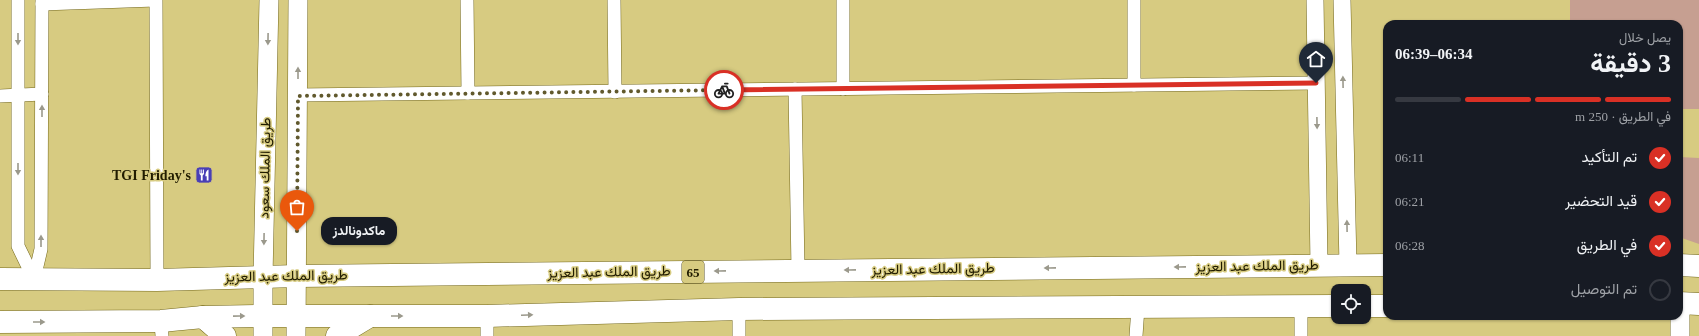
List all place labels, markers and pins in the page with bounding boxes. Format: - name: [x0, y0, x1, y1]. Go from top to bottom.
- pin: [1299, 42, 1333, 83]
- restaurant icon: TGI Friday's: [194, 165, 214, 185]
- place label: TGI Friday's: [112, 168, 192, 183]
- pin: [280, 190, 314, 231]
- callout: ماكدونالدز: [321, 217, 397, 245]

